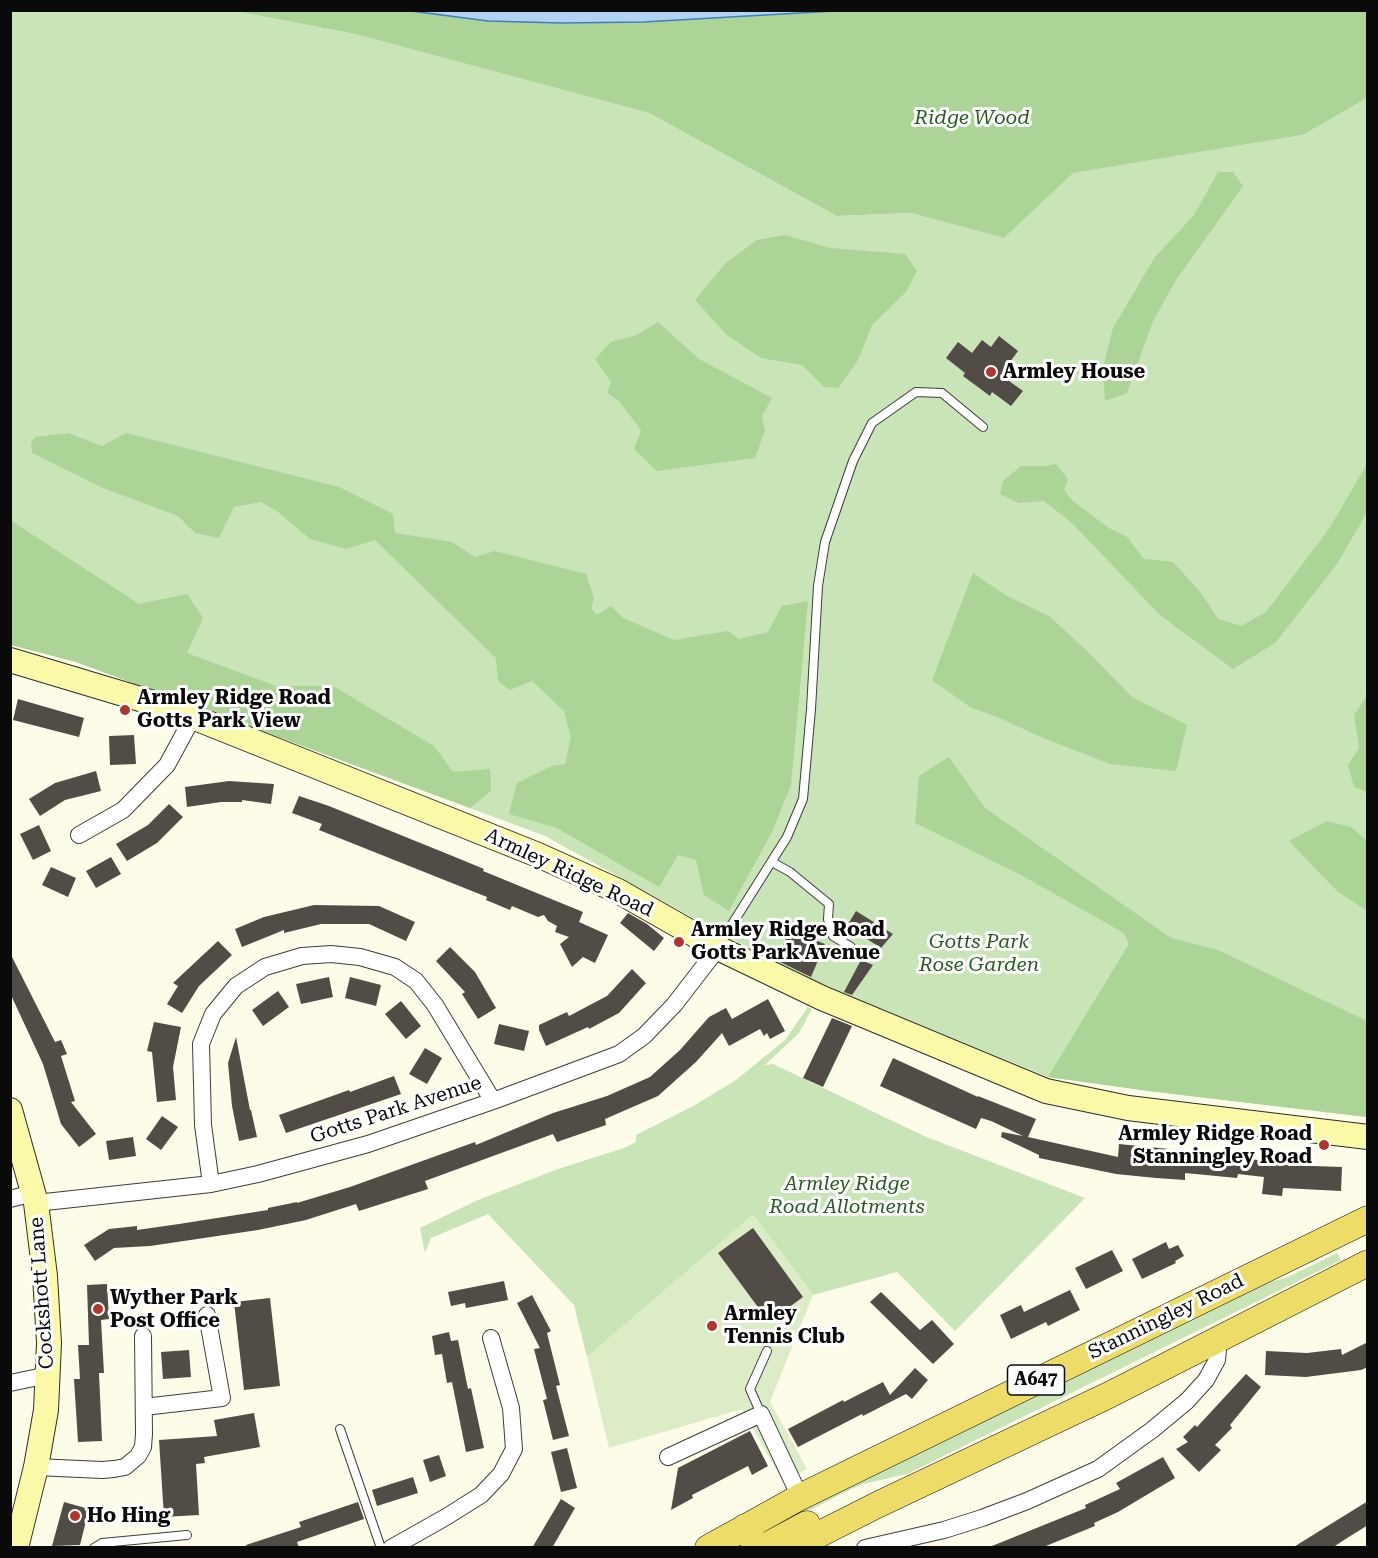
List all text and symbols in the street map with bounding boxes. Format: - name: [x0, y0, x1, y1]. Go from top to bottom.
- park label: Ridge Wood: [914, 106, 1030, 130]
- place label: Armley House: [1003, 360, 1145, 384]
- marker: Armley House: [984, 365, 998, 379]
- place label: Armley Ridge Road Gotts Park View: [137, 686, 331, 733]
- marker: Armley Ridge Road Gotts Park View: [118, 703, 132, 717]
- street label: Armley Ridge Road: [481, 823, 657, 923]
- place label: Armley Ridge Road Gotts Park Avenue: [691, 918, 885, 965]
- park label: Gotts Park Rose Garden: [919, 930, 1039, 977]
- marker: Armley Ridge Road Gotts Park Avenue: [672, 935, 686, 949]
- street label: Gotts Park Avenue: [307, 1071, 485, 1149]
- place label: Armley Ridge Road Stanningley Road: [1118, 1122, 1312, 1169]
- marker: Armley Ridge Road Stanningley Road: [1317, 1138, 1331, 1152]
- park label: Armley Ridge Road Allotments: [769, 1172, 925, 1219]
- street label: Cockshott Lane: [25, 1216, 59, 1370]
- street label: Stanningley Road: [1084, 1269, 1248, 1365]
- place label: Wyther Park Post Office: [110, 1286, 238, 1333]
- marker: Wyther Park Post Office: [91, 1302, 105, 1316]
- place label: Armley Tennis Club: [724, 1302, 845, 1349]
- marker: Armley Tennis Club: [705, 1319, 719, 1333]
- road number: A647: [1008, 1365, 1064, 1395]
- place label: Ho Hing: [87, 1504, 170, 1528]
- marker: Ho Hing: [68, 1509, 82, 1523]

